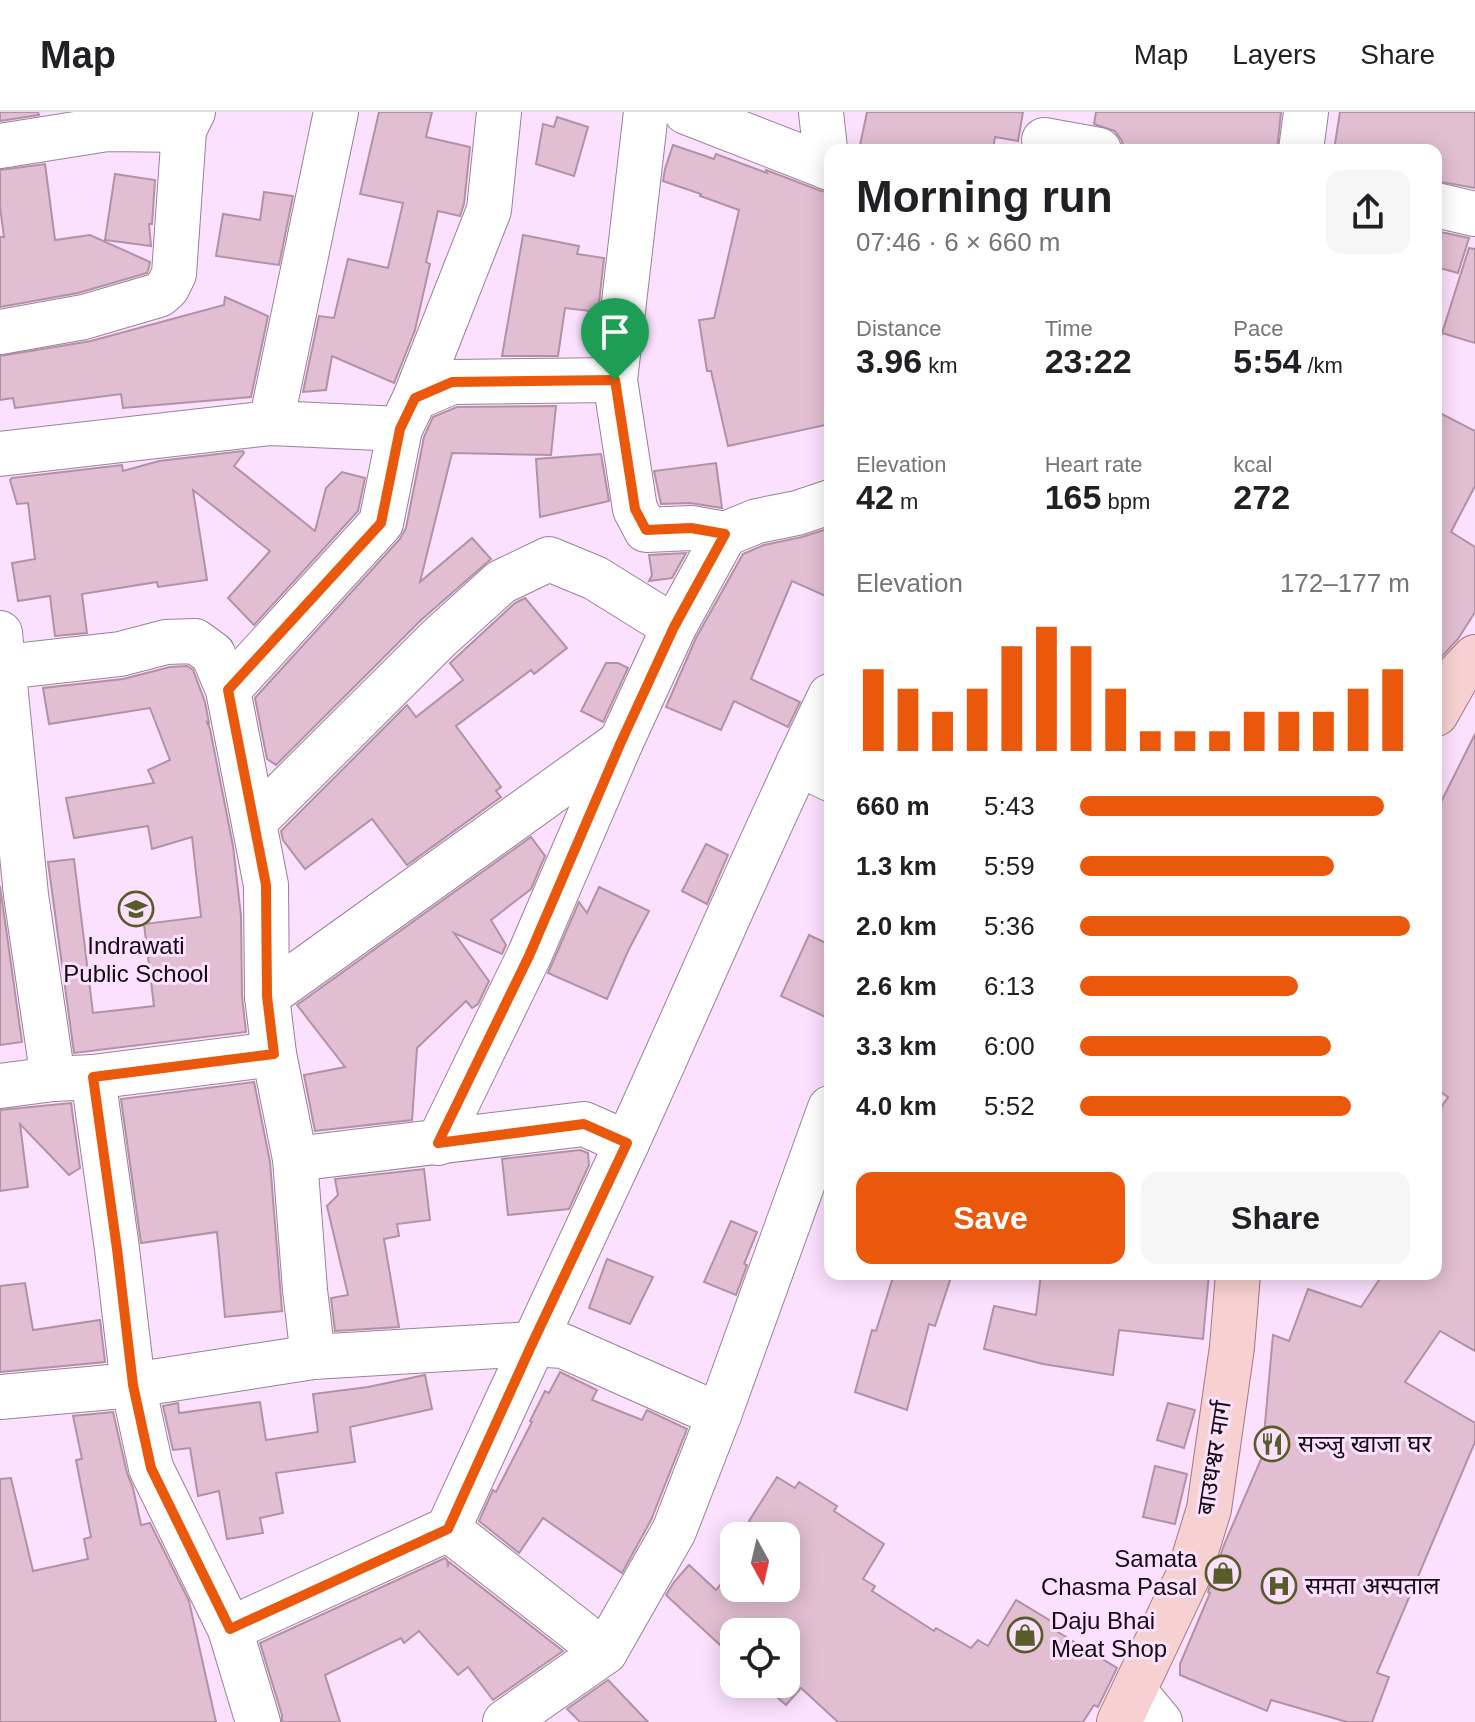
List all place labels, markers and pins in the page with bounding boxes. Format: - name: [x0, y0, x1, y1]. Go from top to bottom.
- pin: [581, 298, 649, 380]
- school or university icon: Indrawati Public School: [117, 890, 155, 928]
- place label: Indrawati Public School: [63, 932, 209, 987]
- restaurant icon: सञ्जु खाजा घर: [1253, 1425, 1291, 1463]
- place label: सञ्जु खाजा घर: [1298, 1430, 1432, 1459]
- place label: Samata Chasma Pasal: [1041, 1545, 1198, 1600]
- shop icon: Samata Chasma Pasal: [1204, 1554, 1242, 1592]
- hospital icon: समता अस्पताल: [1260, 1567, 1298, 1605]
- place label: समता अस्पताल: [1305, 1572, 1440, 1599]
- place label: Daju Bhai Meat Shop: [1051, 1607, 1167, 1662]
- shop icon: Daju Bhai Meat Shop: [1006, 1616, 1044, 1654]

